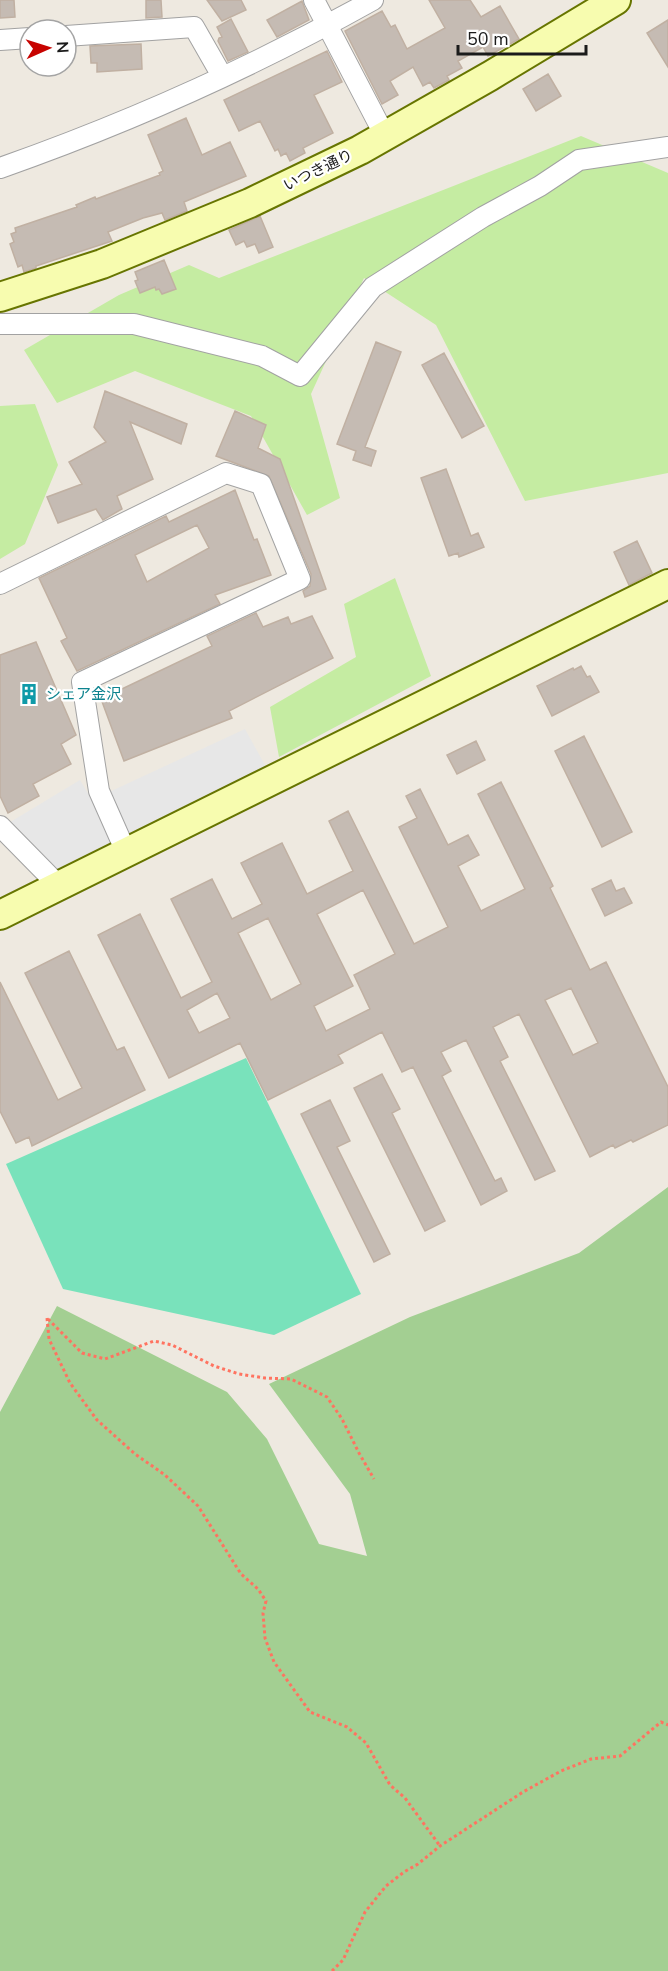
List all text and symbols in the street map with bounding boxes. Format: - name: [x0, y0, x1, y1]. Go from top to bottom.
- north arrow: [18, 18, 78, 78]
- scale bar: [458, 18, 586, 56]
- text: 50 m: [467, 27, 509, 51]
- text: N: [51, 41, 73, 54]
- street label: いつき通り: [280, 145, 356, 195]
- building icon: シェア金沢: [17, 682, 41, 706]
- place label: シェア金沢: [46, 684, 121, 704]

